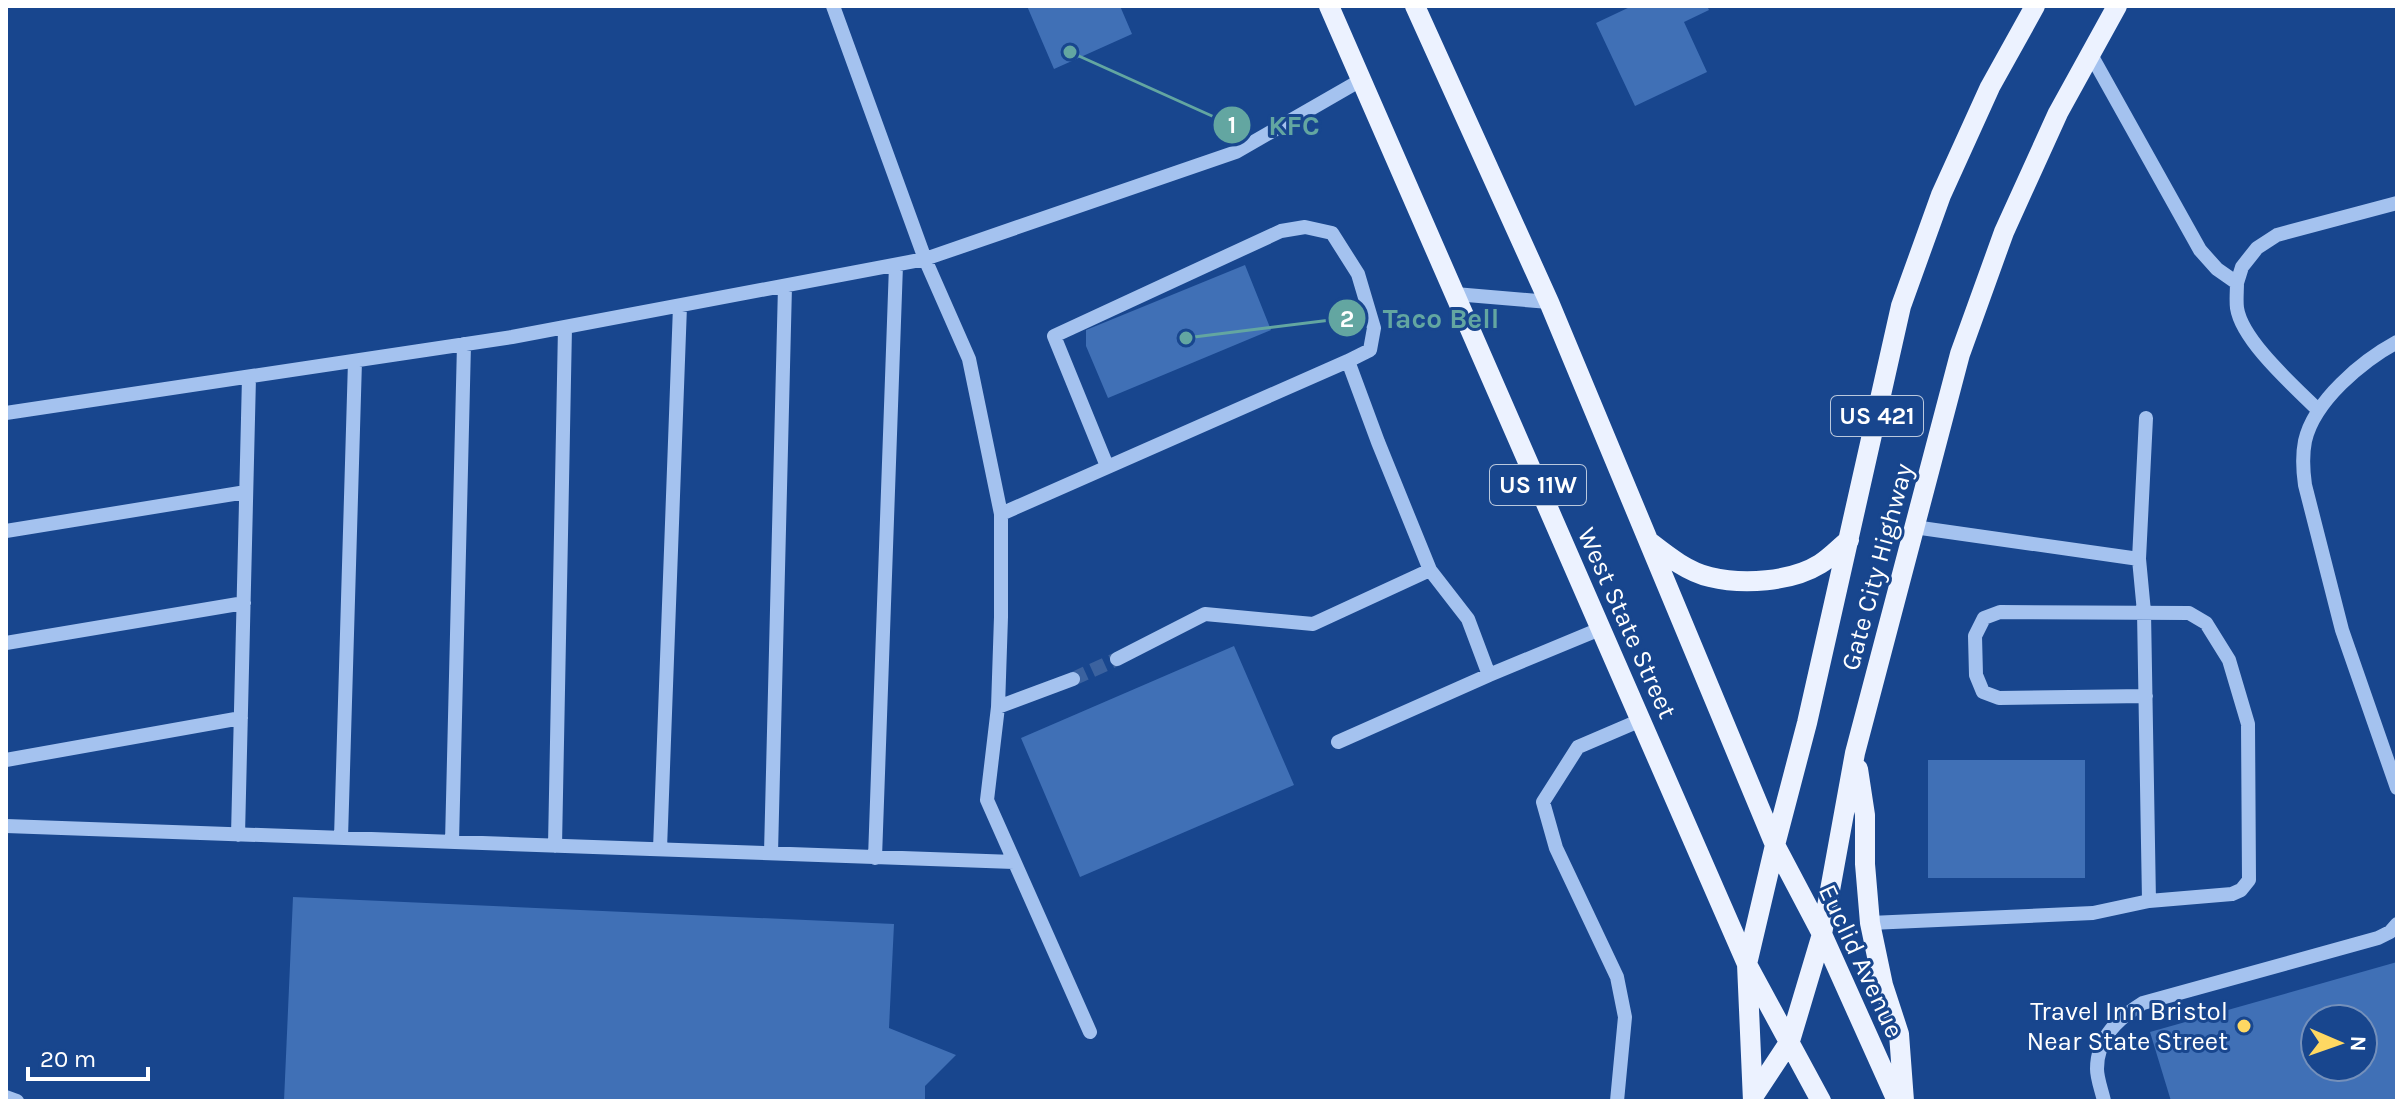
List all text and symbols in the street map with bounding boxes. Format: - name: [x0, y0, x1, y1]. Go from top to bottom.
- callout: KFC: [1212, 99, 1336, 151]
- text: KFC: [1268, 109, 1320, 142]
- text: 1: [1228, 111, 1236, 139]
- callout: Taco Bell: [1327, 292, 1515, 344]
- text: Taco Bell: [1383, 302, 1499, 335]
- text: 2: [1340, 305, 1354, 333]
- road number: US 421: [1831, 396, 1923, 436]
- street label: Gate City Highway: [1834, 460, 1920, 674]
- road number: US 11W: [1490, 465, 1586, 505]
- street label: West State Street: [1571, 523, 1683, 724]
- street label: Euclid Avenue: [1812, 879, 1910, 1043]
- place label: Travel Inn Bristol Near State Street: [2026, 996, 2228, 1057]
- north arrow: [2299, 1003, 2379, 1083]
- marker: Travel Inn Bristol Near State Street: [2235, 1017, 2253, 1035]
- scale bar: [28, 1031, 148, 1081]
- text: N: [2345, 1035, 2371, 1052]
- text: 20 m: [40, 1045, 96, 1073]

